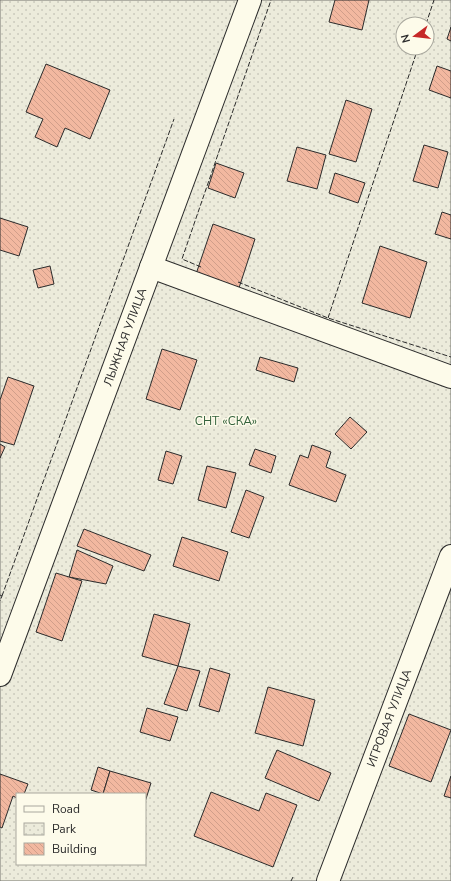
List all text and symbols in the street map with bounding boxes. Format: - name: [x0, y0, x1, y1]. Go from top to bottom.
- north arrow: [395, 16, 435, 56]
- text: N: [398, 33, 414, 44]
- street label: ЛЫЖНАЯ УЛИЦА: [100, 285, 150, 388]
- park label: СНТ «СКА»: [195, 413, 257, 429]
- street label: ИГРОВАЯ УЛИЦА: [363, 667, 415, 769]
- legend: [16, 793, 146, 865]
- text: Road: [52, 801, 80, 817]
- text: Park: [52, 821, 77, 837]
- text: Building: [52, 841, 97, 857]

